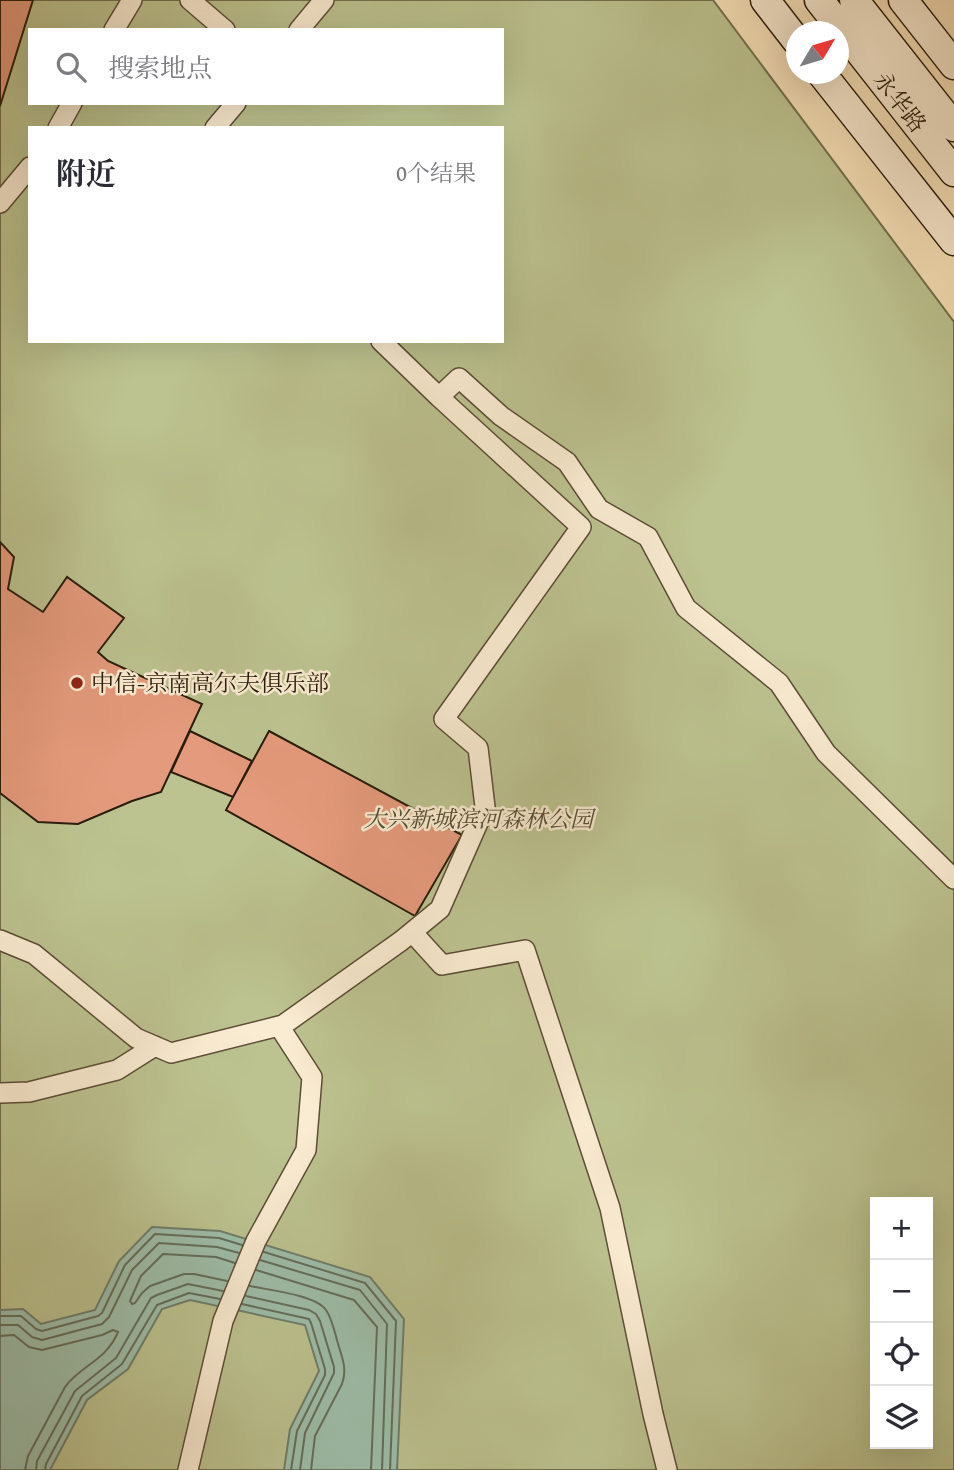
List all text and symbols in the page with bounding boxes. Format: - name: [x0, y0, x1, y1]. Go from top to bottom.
- north arrow: [786, 21, 849, 84]
- search box: [28, 28, 504, 105]
- icon: search: [52, 48, 90, 86]
- text: 搜索地点: [108, 48, 212, 87]
- street label: 永华路: [866, 64, 935, 139]
- text: 附近: [56, 151, 116, 195]
- text: 0个结果: [396, 156, 476, 189]
- place label: 中信-京南高尔夫俱乐部: [91, 666, 329, 699]
- marker: 中信-京南高尔夫俱乐部: [69, 675, 85, 691]
- park label: 大兴新城滨河森林公园: [363, 802, 597, 835]
- map controls: [870, 1197, 933, 1449]
- button: +: [870, 1197, 933, 1260]
- button: −: [870, 1260, 933, 1323]
- button: locate: [870, 1323, 933, 1386]
- button: layers: [870, 1386, 933, 1449]

